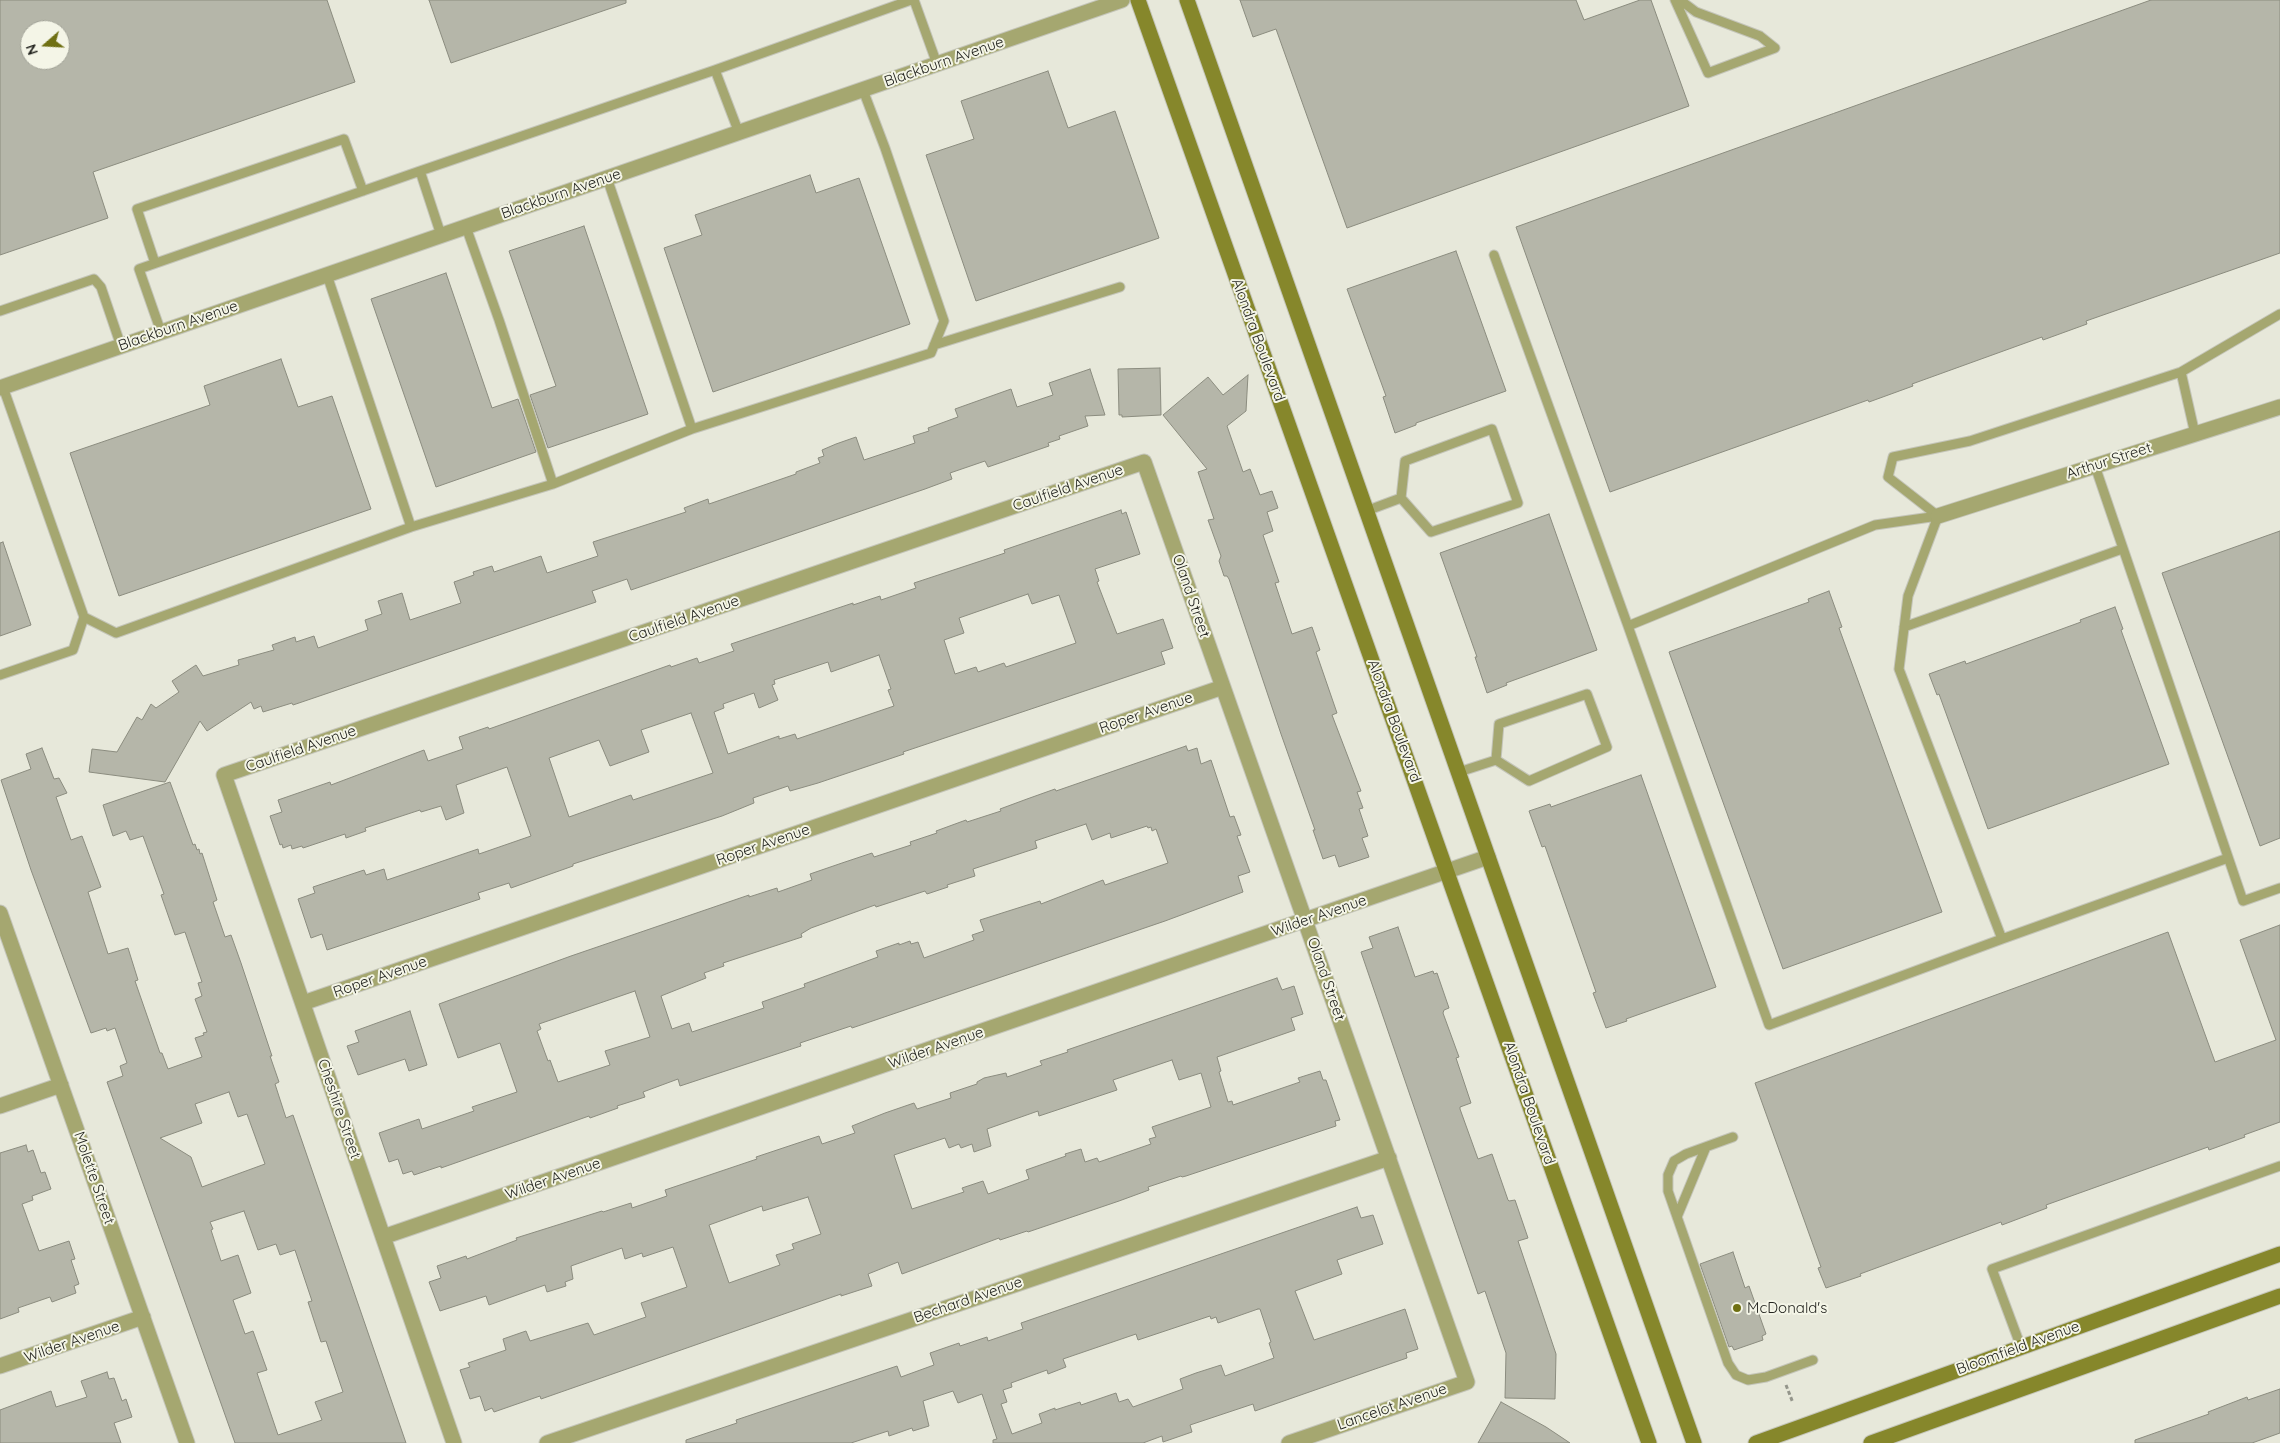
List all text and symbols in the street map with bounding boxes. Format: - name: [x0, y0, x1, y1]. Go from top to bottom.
- north arrow: [20, 20, 70, 70]
- street label: Blackburn Avenue: [882, 33, 1006, 91]
- text: N: [22, 42, 42, 57]
- street label: Blackburn Avenue: [499, 165, 623, 223]
- street label: Alondra Boulevard: [1227, 276, 1289, 404]
- street label: Blackburn Avenue: [116, 297, 240, 355]
- street label: Arthur Street: [2064, 439, 2154, 483]
- street label: Caulfield Avenue: [1010, 461, 1126, 515]
- street label: Oland Street: [1168, 552, 1214, 640]
- street label: Caulfield Avenue: [626, 592, 742, 646]
- street label: Alondra Boulevard: [1363, 657, 1425, 785]
- street label: Roper Avenue: [1097, 689, 1195, 737]
- street label: Caulfield Avenue: [243, 722, 359, 776]
- street label: Roper Avenue: [714, 821, 812, 869]
- street label: Wilder Avenue: [1269, 891, 1369, 941]
- street label: Oland Street: [1303, 935, 1349, 1023]
- street label: Roper Avenue: [331, 953, 429, 1001]
- street label: Wilder Avenue: [886, 1023, 986, 1073]
- street label: Alondra Boulevard: [1499, 1039, 1559, 1167]
- street label: Cheshire Street: [313, 1057, 365, 1161]
- street label: Molette Street: [70, 1129, 118, 1227]
- street label: Wilder Avenue: [503, 1154, 603, 1204]
- street label: Bechard Avenue: [911, 1273, 1025, 1327]
- place label: McDonald's: [1747, 1299, 1827, 1317]
- marker: McDonald's: [1731, 1302, 1743, 1314]
- street label: Wilder Avenue: [22, 1317, 122, 1367]
- street label: Bloomfield Avenue: [1954, 1317, 2082, 1379]
- street label: Lancelot Avenue: [1335, 1380, 1449, 1434]

